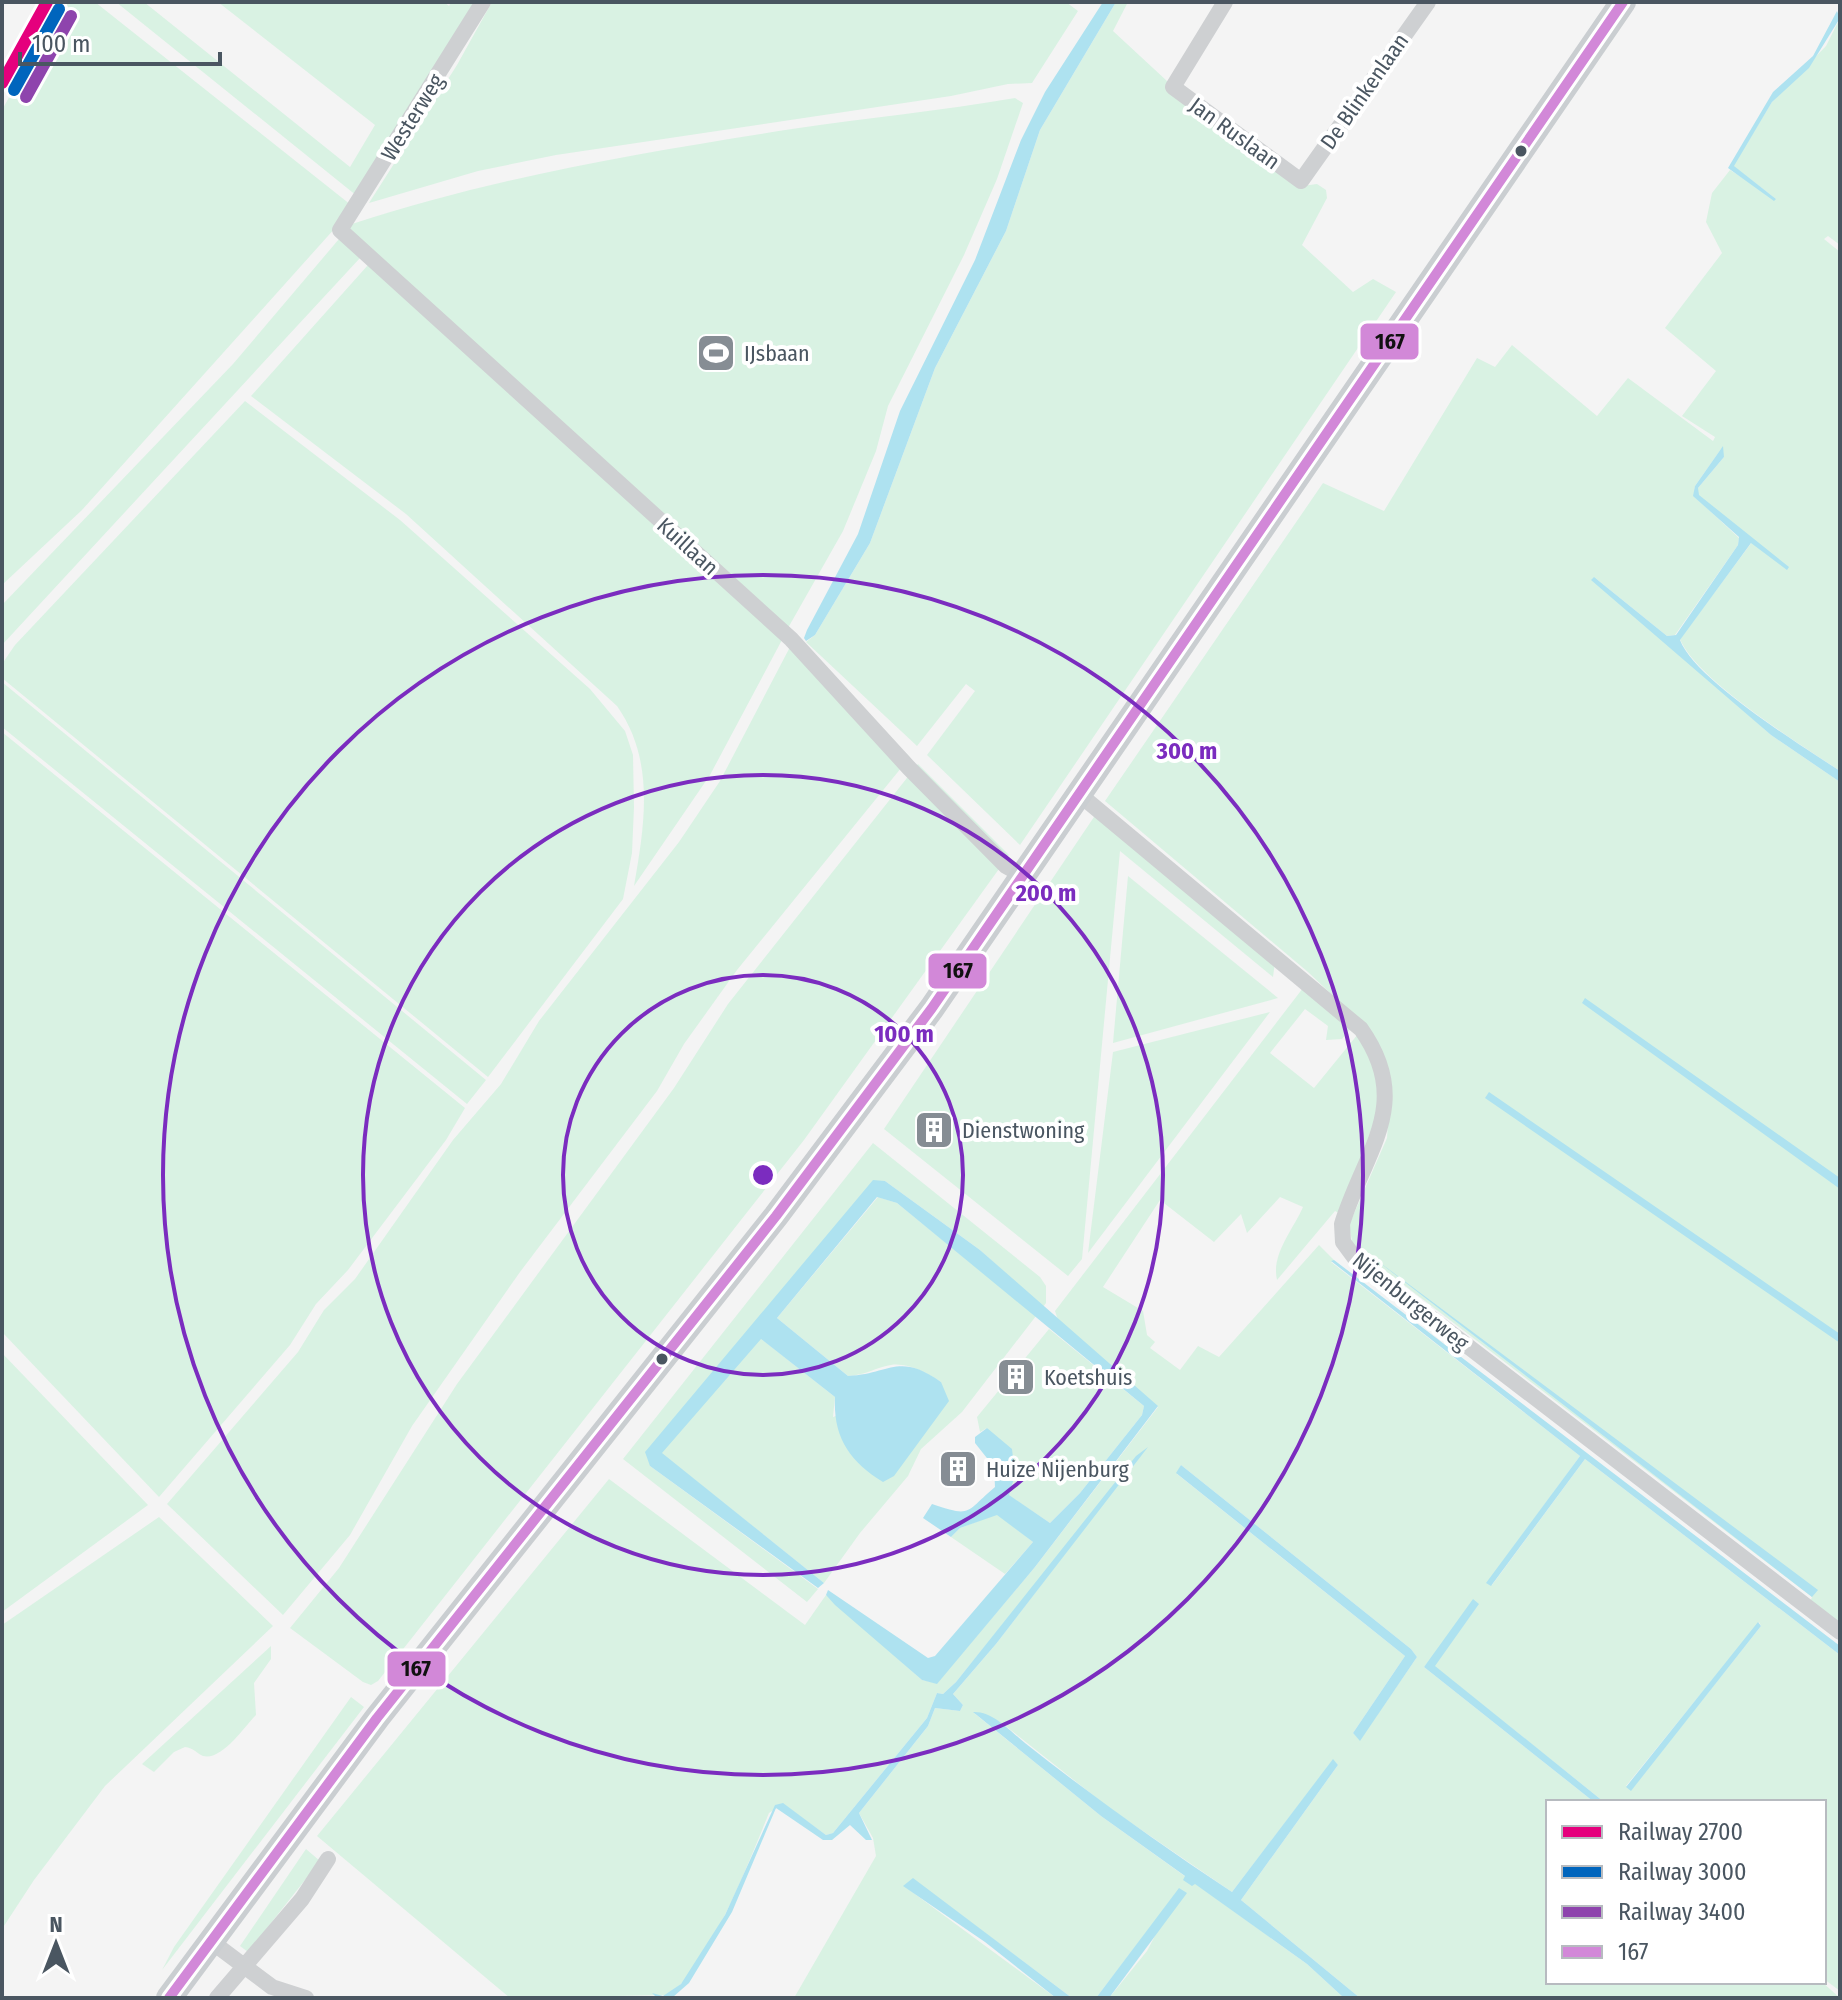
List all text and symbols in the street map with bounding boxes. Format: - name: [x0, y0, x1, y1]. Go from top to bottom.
- scale bar: [20, 16, 220, 66]
- street label: De Blinkenlaan: [1315, 28, 1414, 154]
- text: 100 m: [32, 30, 90, 58]
- street label: Westerweg: [375, 68, 450, 166]
- street label: Jan Ruslaan: [1184, 92, 1285, 175]
- unlabelled marker: [1513, 143, 1529, 159]
- line badge: 167: [1359, 322, 1420, 361]
- text: 167: [1375, 328, 1406, 355]
- sports icon: IJsbaan: [695, 332, 737, 374]
- place label: IJsbaan: [744, 340, 810, 367]
- street label: Kuillaan: [651, 512, 724, 581]
- text: 300 m: [1156, 737, 1217, 765]
- text: 200 m: [1015, 879, 1076, 907]
- line badge: 167: [927, 952, 988, 990]
- text: 167: [943, 957, 974, 984]
- text: 100 m: [874, 1020, 934, 1048]
- building icon: Dienstwoning: [913, 1109, 955, 1151]
- place label: Dienstwoning: [962, 1117, 1085, 1144]
- centre of rings: [749, 1161, 777, 1189]
- street label: Nijenburgerweg: [1347, 1246, 1475, 1357]
- unlabelled marker: [654, 1351, 670, 1367]
- building icon: Koetshuis: [995, 1356, 1037, 1398]
- place label: Koetshuis: [1044, 1364, 1132, 1391]
- building icon: Huize Nijenburg: [937, 1448, 979, 1490]
- place label: Huize Nijenburg: [986, 1456, 1129, 1483]
- line badge: 167: [386, 1650, 447, 1688]
- text: 167: [401, 1655, 432, 1682]
- legend: [1546, 1800, 1826, 1984]
- text: Railway 2700: [1618, 1818, 1743, 1846]
- text: Railway 3000: [1618, 1858, 1746, 1886]
- text: Railway 3400: [1618, 1898, 1745, 1926]
- north arrow: [16, 1904, 96, 1984]
- text: N: [49, 1911, 63, 1938]
- text: 167: [1618, 1938, 1649, 1966]

